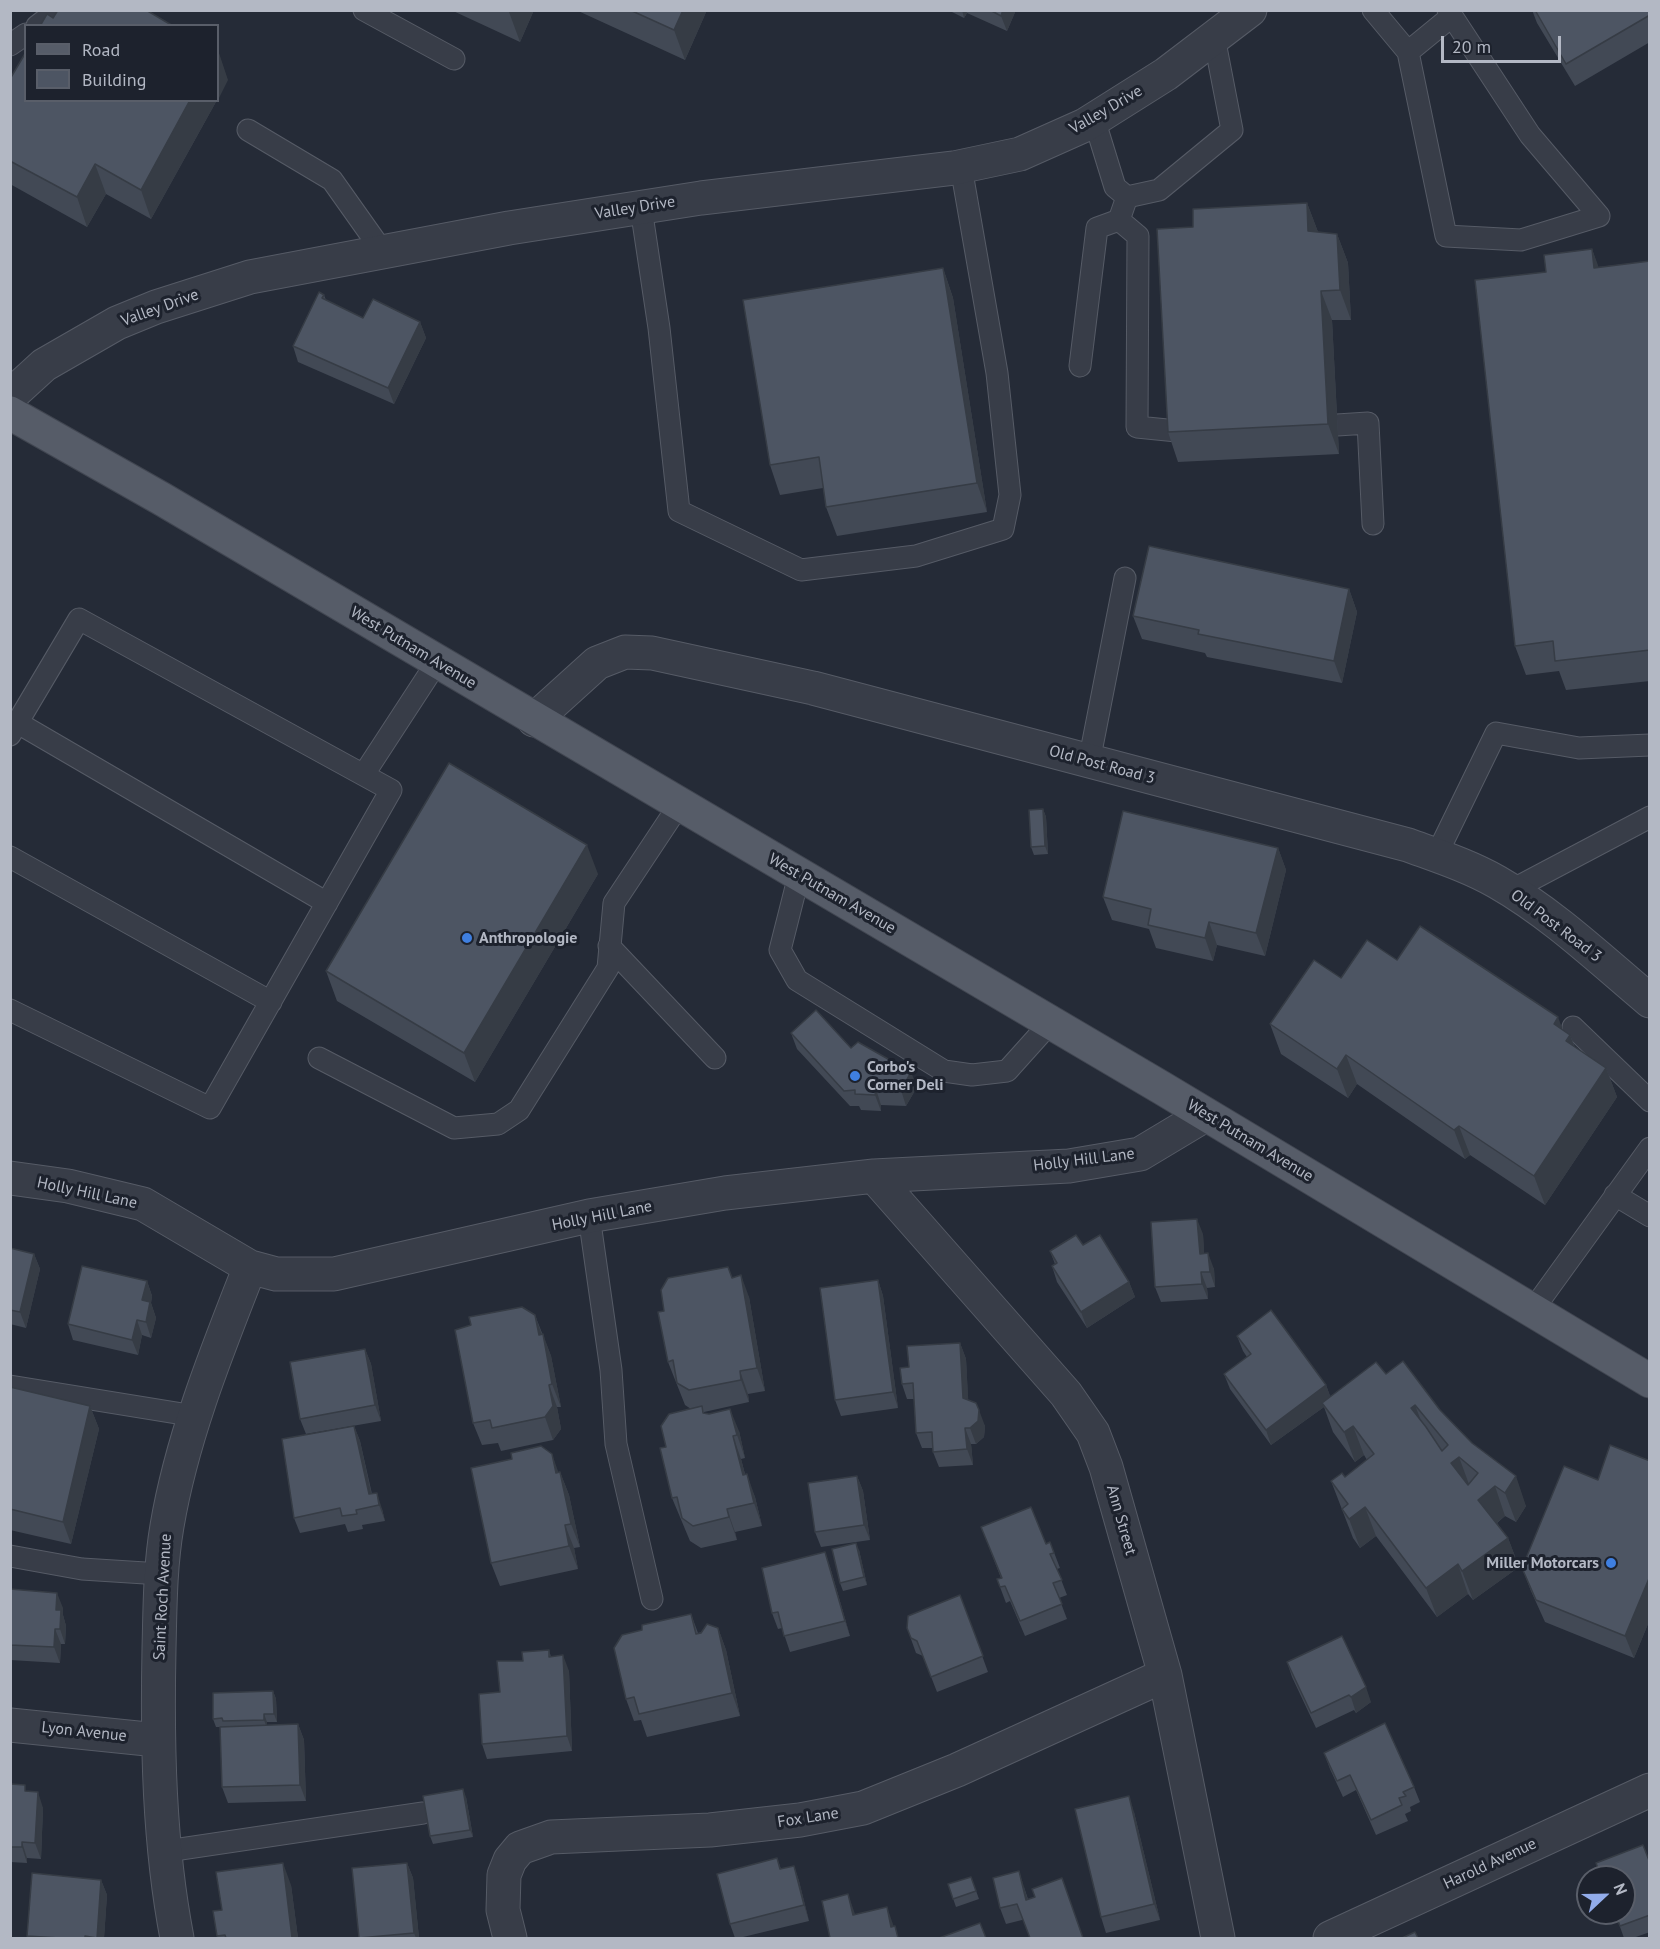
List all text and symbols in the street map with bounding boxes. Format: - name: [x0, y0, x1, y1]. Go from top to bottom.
- legend: [24, 24, 219, 102]
- scale bar: [1444, 24, 1564, 62]
- text: 20 m: [1452, 35, 1491, 58]
- text: Road: [82, 38, 120, 61]
- text: Building: [82, 68, 146, 91]
- street label: Valley Drive: [1066, 81, 1146, 139]
- street label: Valley Drive: [594, 192, 676, 224]
- street label: Valley Drive: [119, 285, 201, 331]
- street label: West Putnam Avenue: [347, 603, 479, 693]
- street label: Old Post Road 3: [1047, 742, 1157, 788]
- street label: West Putnam Avenue: [765, 850, 899, 938]
- street label: Old Post Road 3: [1507, 886, 1605, 966]
- place label: Anthropologie: [479, 928, 577, 948]
- marker: Anthropologie: [460, 931, 474, 945]
- place label: Corbo's Corner Deli: [867, 1057, 944, 1095]
- marker: Corbo's Corner Deli: [848, 1069, 862, 1083]
- street label: West Putnam Avenue: [1184, 1096, 1316, 1186]
- street label: Holly Hill Lane: [1032, 1144, 1136, 1176]
- street label: Holly Hill Lane: [35, 1173, 139, 1213]
- street label: Holly Hill Lane: [550, 1197, 654, 1235]
- street label: Ann Street: [1102, 1483, 1140, 1557]
- street label: Saint Roch Avenue: [150, 1533, 176, 1661]
- place label: Miller Motorcars: [1486, 1553, 1599, 1573]
- marker: Miller Motorcars: [1604, 1556, 1618, 1570]
- street label: Lyon Avenue: [40, 1718, 128, 1746]
- street label: Fox Lane: [776, 1804, 840, 1832]
- street label: Harold Avenue: [1441, 1834, 1539, 1894]
- north arrow: [1576, 1865, 1636, 1925]
- text: N: [1610, 1880, 1632, 1898]

